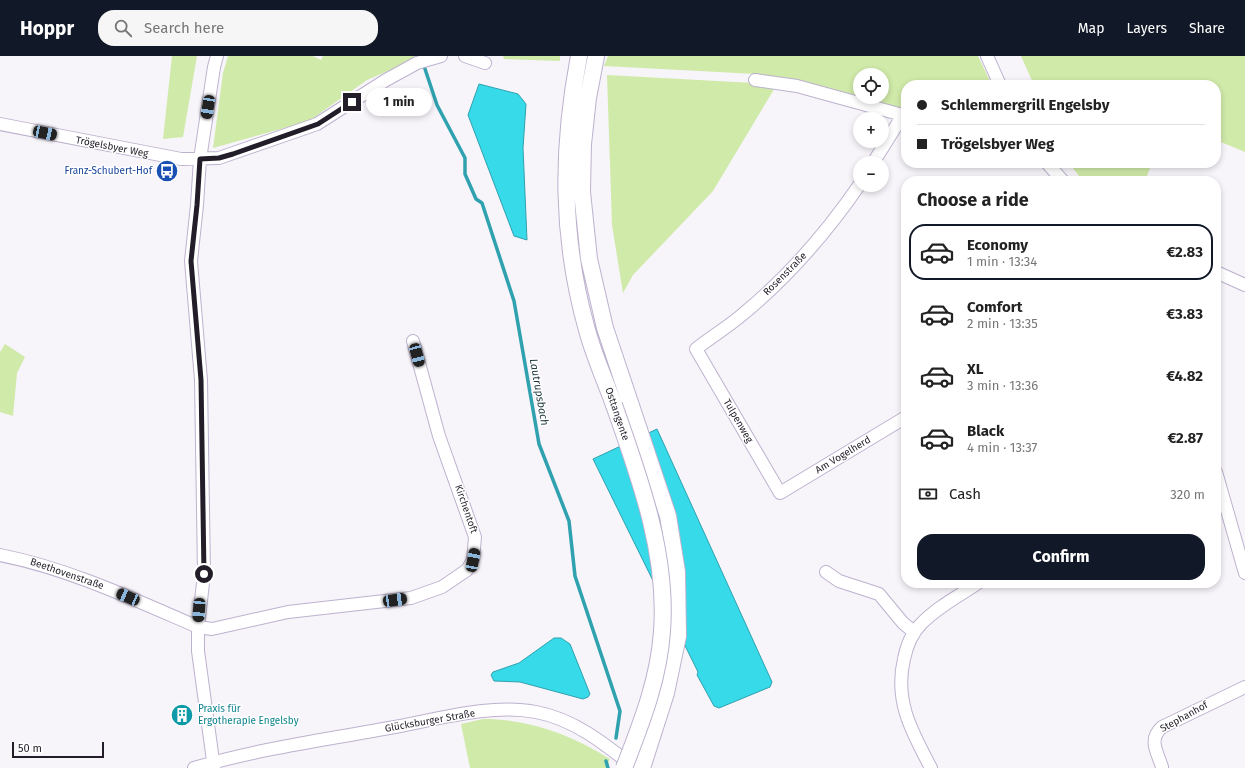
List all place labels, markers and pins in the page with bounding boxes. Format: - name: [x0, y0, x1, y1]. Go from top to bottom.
- bus stop icon: Franz-Schubert-Hof: [154, 158, 180, 184]
- place label: Franz-Schubert-Hof: [65, 165, 153, 177]
- building icon: Praxis für Ergotherapie Engelsby: [169, 702, 195, 728]
- place label: Praxis für Ergotherapie Engelsby: [198, 703, 299, 727]

